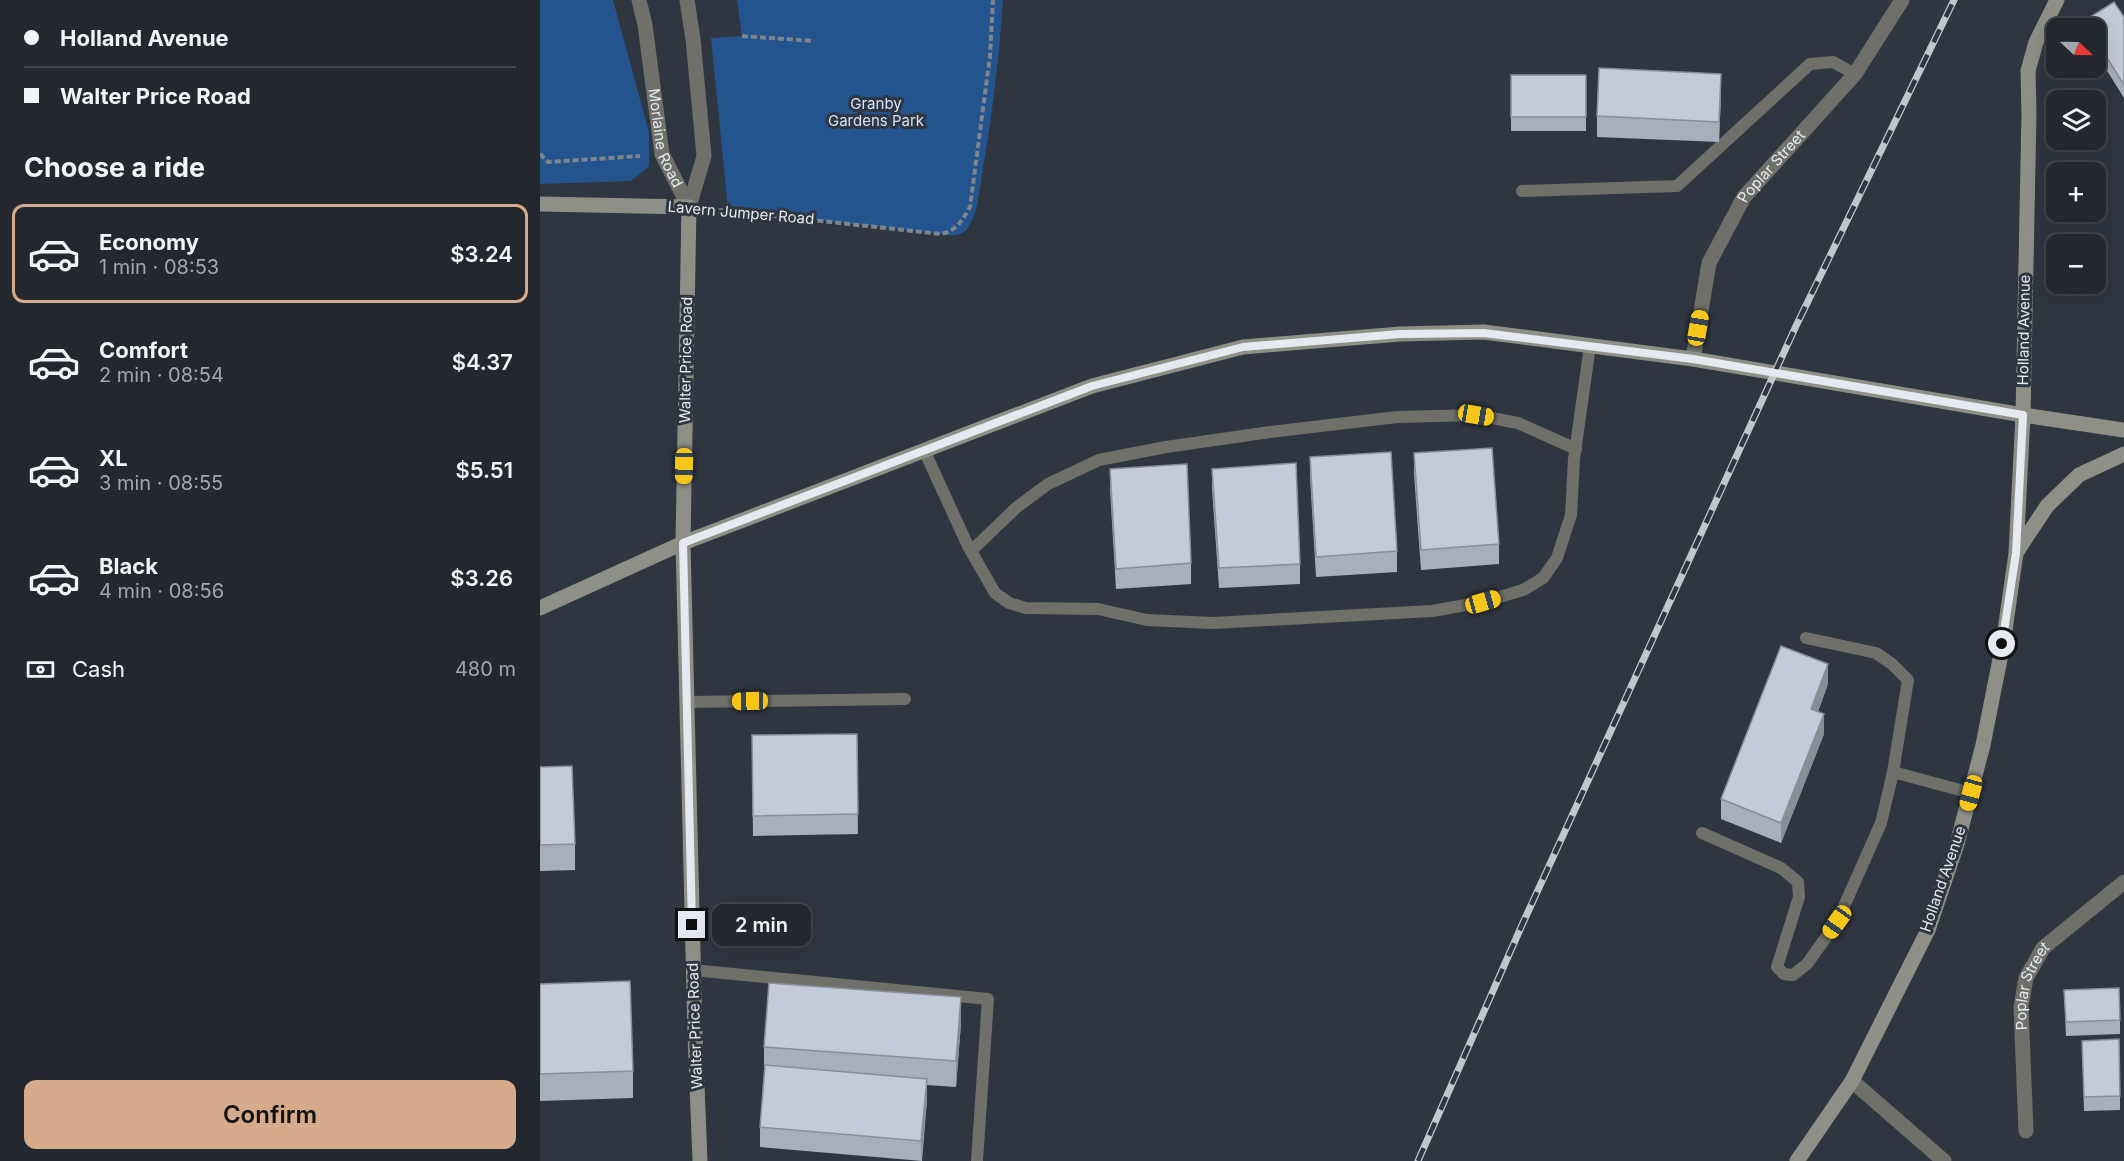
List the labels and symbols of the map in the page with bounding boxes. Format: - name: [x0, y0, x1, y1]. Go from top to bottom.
- north arrow: [2046, 18, 2106, 78]
- street label: Morlaine Road: [644, 87, 687, 190]
- park label: Granby Gardens Park: [828, 94, 925, 130]
- street label: Poplar Street: [1733, 126, 1809, 206]
- street label: Lavern Jumper Road: [667, 197, 815, 228]
- street label: Holland Avenue: [2013, 274, 2034, 386]
- street label: Walter Price Road: [675, 297, 696, 423]
- car: [1686, 309, 1710, 347]
- car: [1457, 403, 1495, 427]
- car: [675, 448, 693, 484]
- car: [1463, 588, 1503, 616]
- route start: [1988, 630, 2015, 657]
- car: [732, 692, 768, 710]
- car: [1958, 773, 1984, 813]
- street label: Holland Avenue: [1916, 823, 1970, 934]
- car: [1819, 902, 1855, 942]
- callout: 2 min: [713, 904, 812, 946]
- route end: [678, 911, 705, 938]
- street label: Poplar Street: [2011, 937, 2053, 1030]
- street label: Walter Price Road: [683, 962, 706, 1090]

